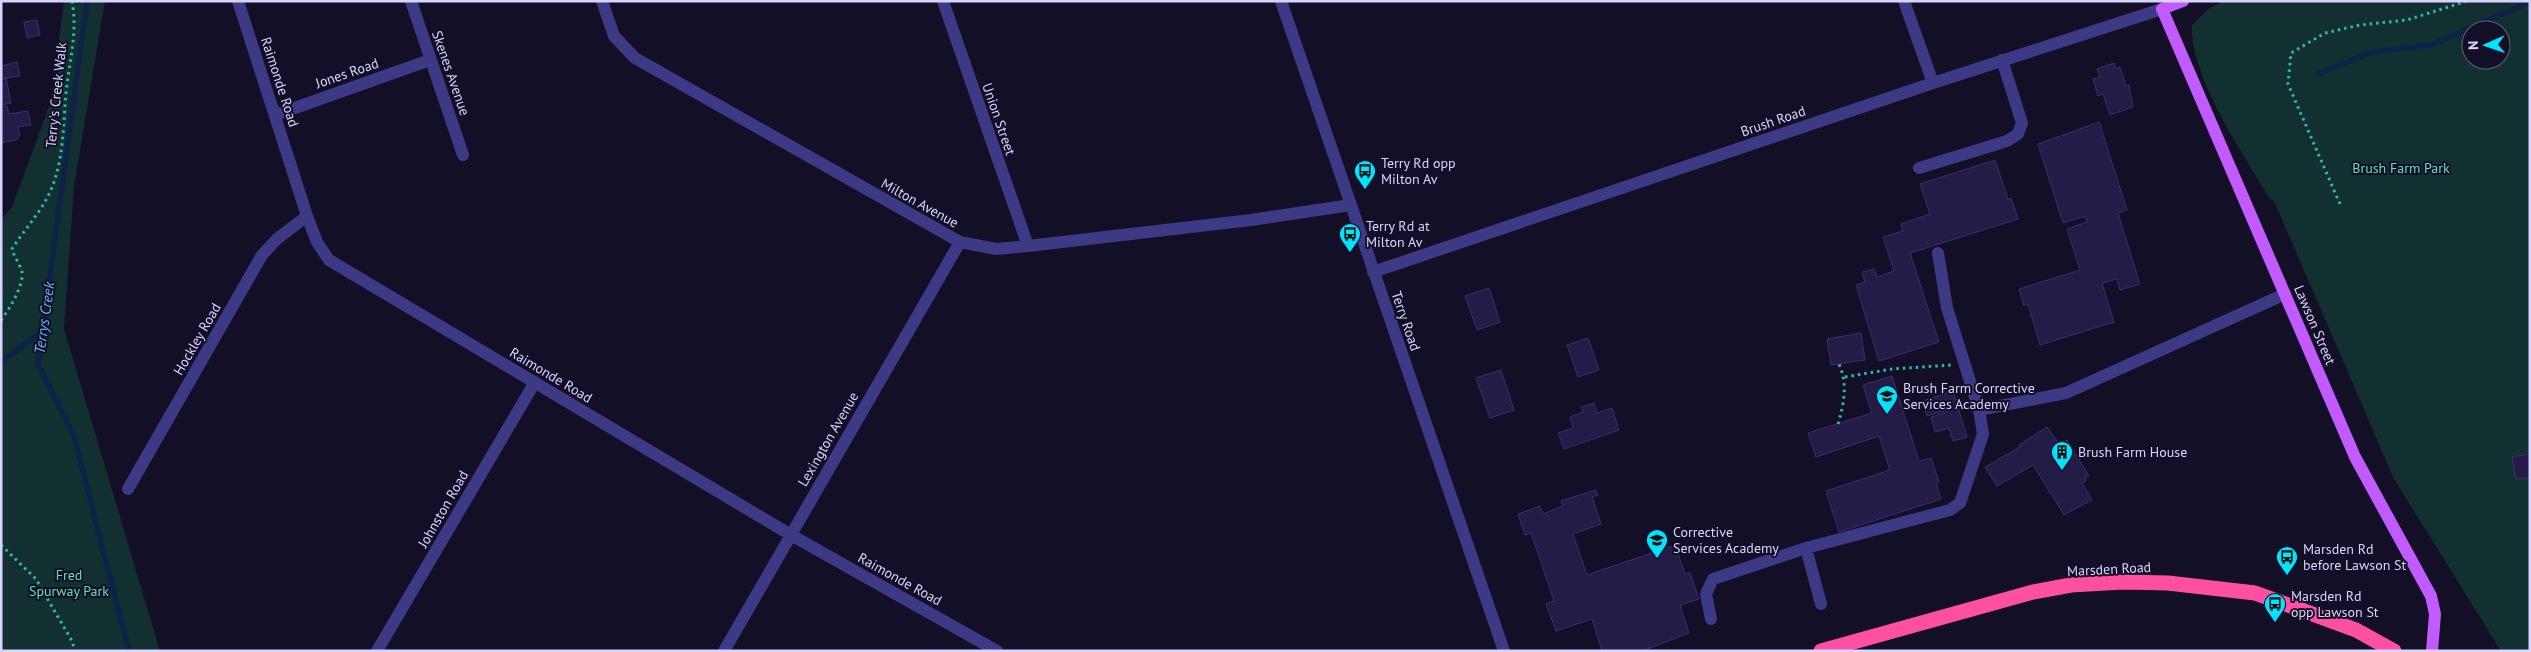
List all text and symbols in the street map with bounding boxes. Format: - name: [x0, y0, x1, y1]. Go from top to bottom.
- north arrow: [2461, 20, 2511, 70]
- street label: Skenes Avenue: [428, 28, 474, 118]
- street label: Raimonde Road: [257, 35, 303, 129]
- street label: Terry's Creek Walk: [42, 41, 71, 149]
- text: N: [2464, 41, 2482, 50]
- street label: Jones Road: [312, 54, 381, 93]
- street label: Union Street: [978, 81, 1020, 158]
- street label: Brush Road: [1738, 102, 1808, 140]
- place label: Terry Rd opp Milton Av: [1381, 154, 1456, 188]
- bus stop icon: Terry Rd opp Milton Av: [1353, 159, 1377, 190]
- park label: Brush Farm Park: [2352, 159, 2450, 177]
- street label: Milton Avenue: [878, 174, 962, 232]
- place label: Terry Rd at Milton Av: [1366, 217, 1430, 251]
- bus stop icon: Terry Rd at Milton Av: [1338, 222, 1362, 253]
- water label: Terrys Creek: [30, 279, 59, 355]
- street label: Lawson Street: [2290, 282, 2340, 368]
- street label: Terry Road: [1387, 289, 1425, 353]
- street label: Hockley Road: [169, 300, 225, 378]
- street label: Raimonde Road: [506, 343, 596, 407]
- place label: Brush Farm Corrective Services Academy: [1903, 379, 2035, 413]
- school or university icon: Brush Farm Corrective Services Academy: [1875, 384, 1899, 415]
- street label: Lexington Avenue: [794, 389, 862, 489]
- building icon: Brush Farm House: [2050, 440, 2074, 471]
- place label: Brush Farm House: [2078, 443, 2187, 461]
- street label: Johnston Road: [413, 467, 472, 552]
- place label: Corrective Services Academy: [1673, 523, 1779, 557]
- school or university icon: Corrective Services Academy: [1645, 528, 1669, 559]
- place label: Marsden Rd before Lawson St: [2303, 540, 2407, 574]
- bus stop icon: Marsden Rd before Lawson St: [2275, 545, 2299, 576]
- street label: Raimonde Road: [855, 548, 945, 610]
- street label: Marsden Road: [2066, 558, 2152, 580]
- park label: Fred Spurway Park: [29, 566, 109, 600]
- place label: Marsden Rd opp Lawson St: [2291, 587, 2379, 621]
- bus stop icon: Marsden Rd opp Lawson St: [2263, 592, 2287, 623]

